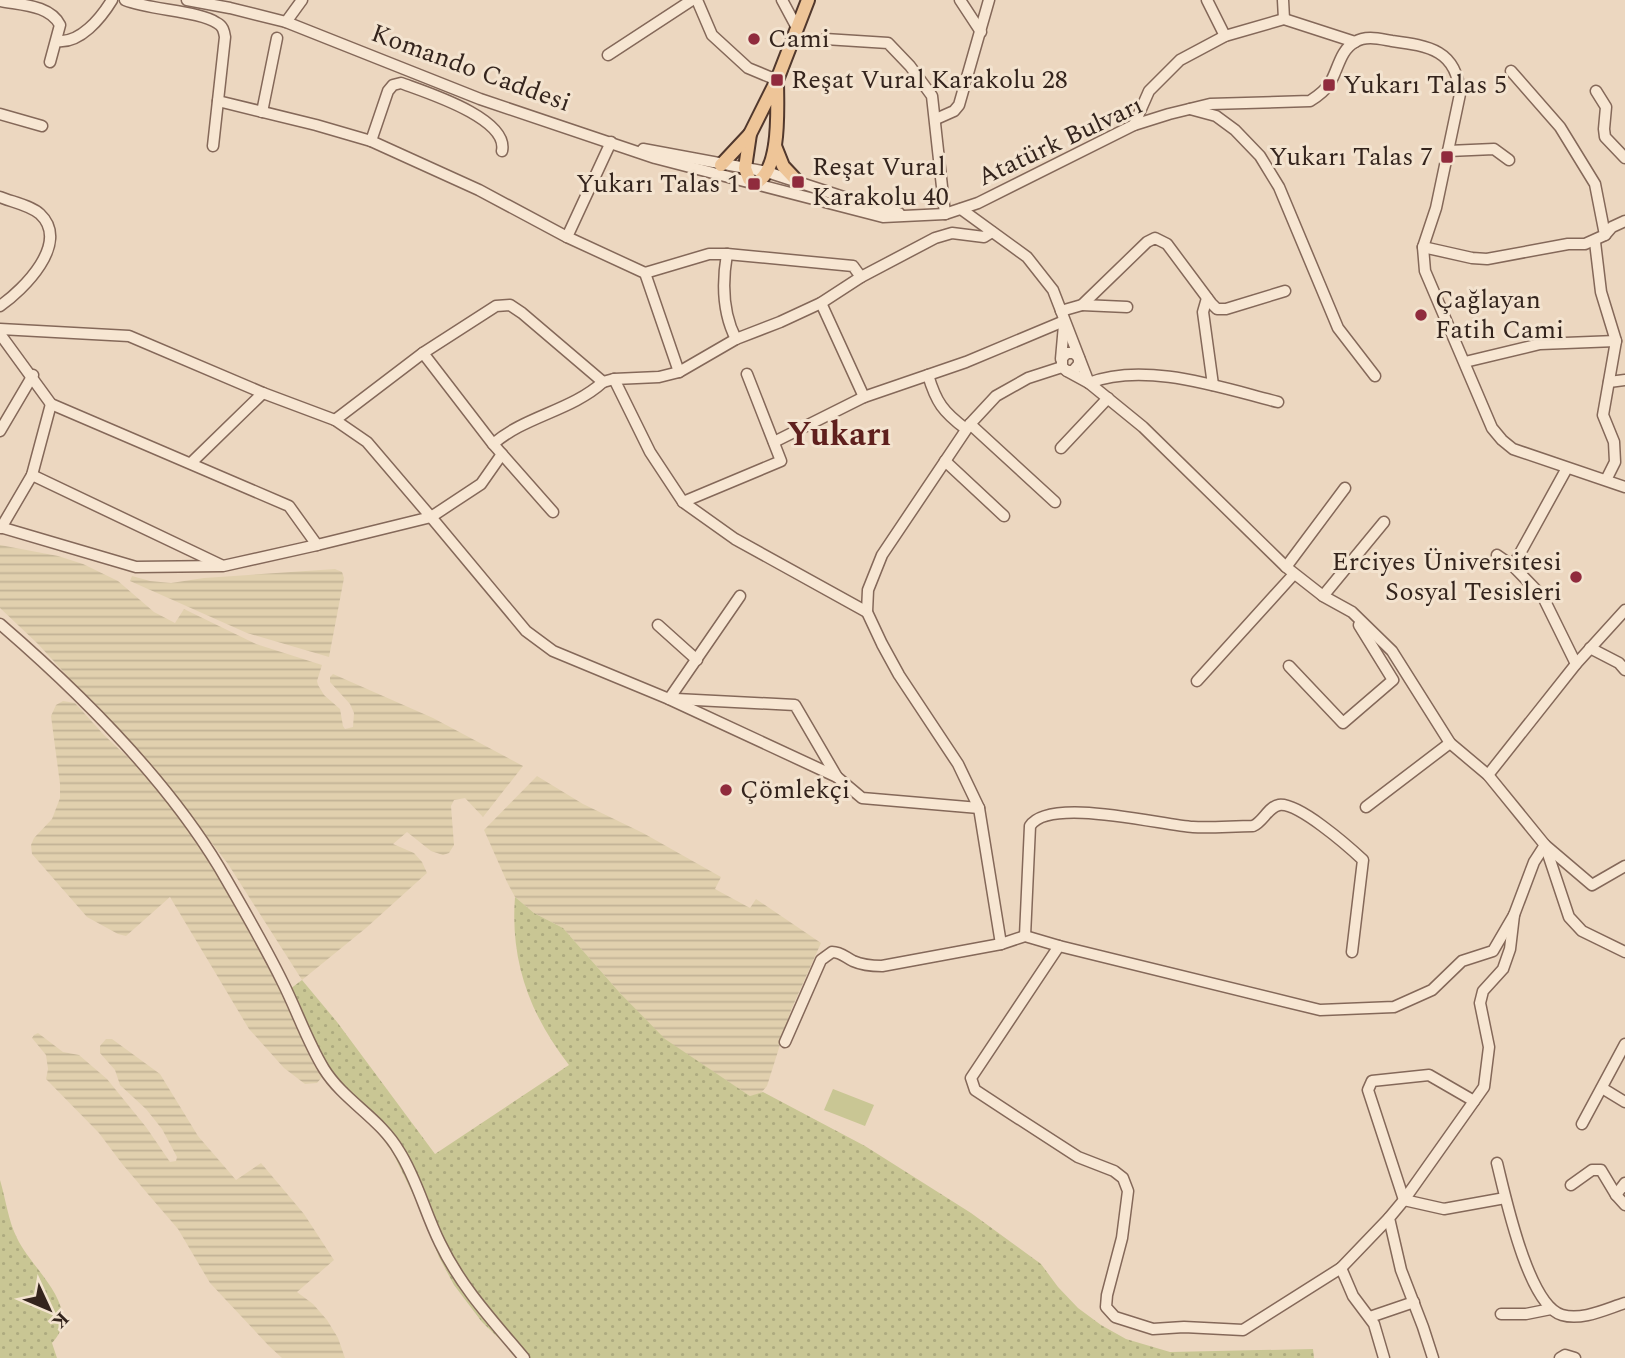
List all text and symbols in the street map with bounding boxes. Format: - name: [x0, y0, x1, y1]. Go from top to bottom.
- street label: Komando Caddesi: [365, 13, 577, 123]
- place label: Cami: [768, 19, 830, 59]
- marker: Cami: [746, 31, 762, 47]
- place label: Reşat Vural Karakolu 28: [791, 60, 1068, 100]
- place label: Yukarı Talas 5: [1343, 65, 1507, 105]
- marker: Reşat Vural Karakolu 28: [769, 72, 785, 88]
- marker: Yukarı Talas 5: [1321, 77, 1337, 93]
- street label: Atatürk Bulvarı: [971, 85, 1149, 197]
- place label: Yukarı Talas 7: [1269, 137, 1433, 177]
- place label: Reşat Vural Karakolu 40: [812, 147, 949, 217]
- marker: Yukarı Talas 7: [1439, 149, 1455, 165]
- place label: Yukarı Talas 1: [576, 164, 740, 204]
- marker: Reşat Vural Karakolu 40: [790, 174, 806, 190]
- marker: Yukarı Talas 1: [746, 176, 762, 192]
- place label: Çağlayan Fatih Cami: [1435, 280, 1564, 350]
- marker: Çağlayan Fatih Cami: [1413, 307, 1429, 323]
- district label: Yukarı: [787, 410, 891, 460]
- place label: Erciyes Üniversitesi Sosyal Tesisleri: [1332, 542, 1562, 612]
- marker: Erciyes Üniversitesi Sosyal Tesisleri: [1568, 569, 1584, 585]
- place label: Çömlekçi: [740, 770, 850, 810]
- marker: Çömlekçi: [718, 782, 734, 798]
- north arrow: [14, 1274, 84, 1344]
- text: K: [44, 1304, 76, 1335]

